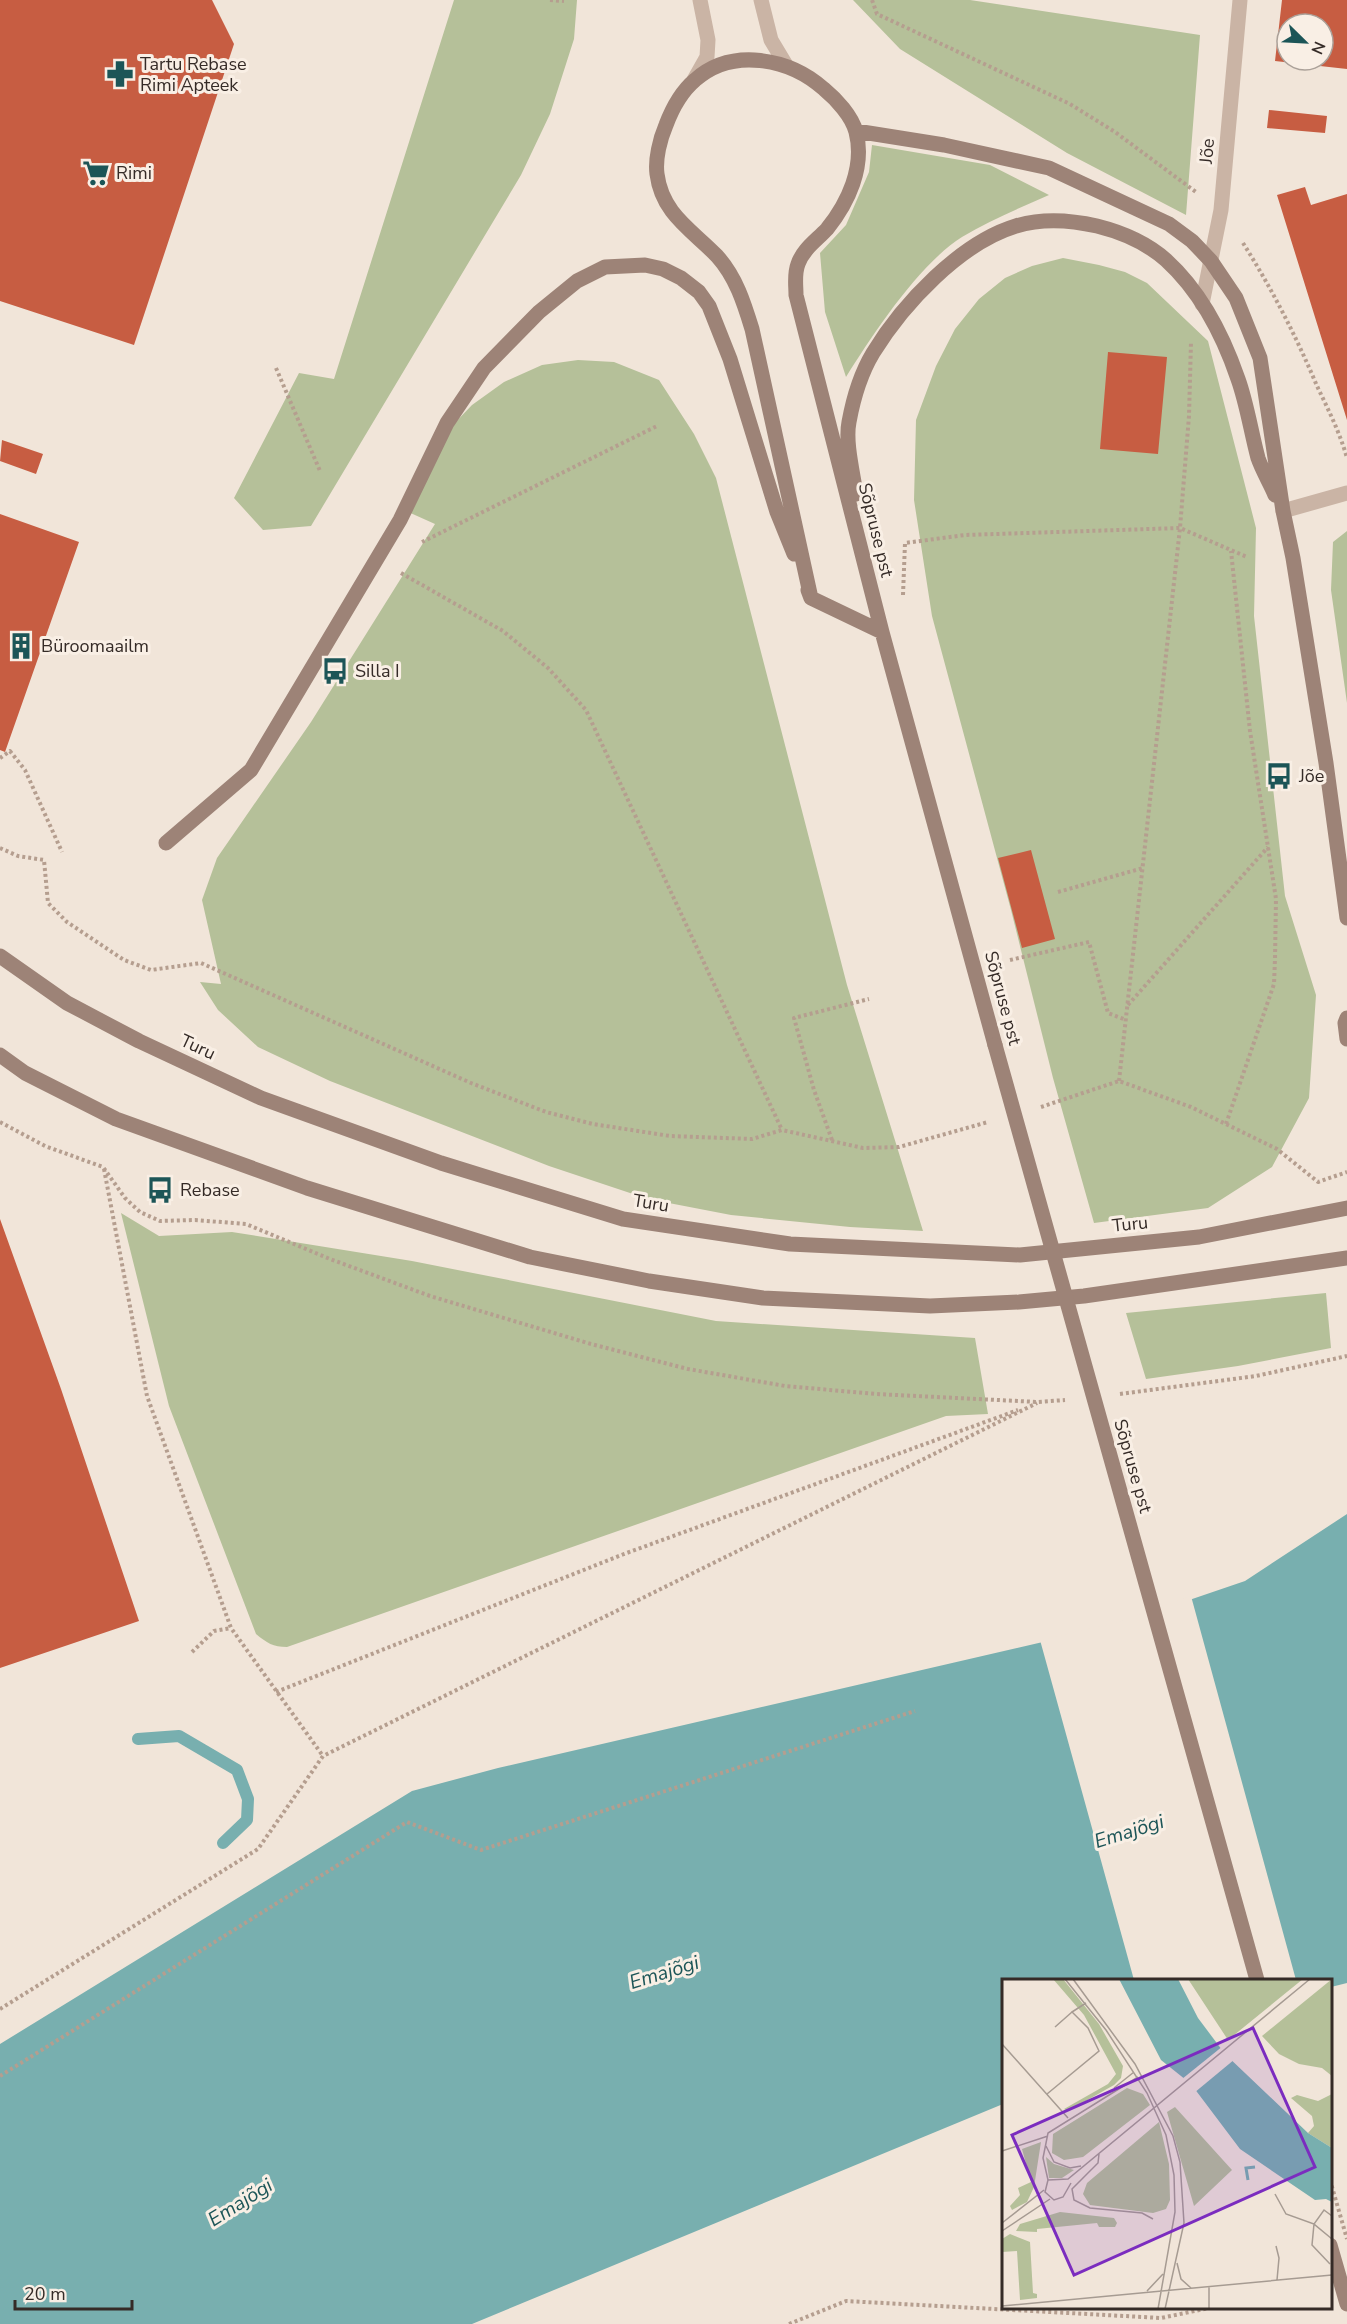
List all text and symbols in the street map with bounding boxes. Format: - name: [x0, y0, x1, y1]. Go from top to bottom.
- north arrow: [1275, 12, 1335, 72]
- text: N: [1305, 38, 1330, 58]
- place label: Tartu Rebase Rimi Apteek: [140, 52, 247, 97]
- pharmacy icon: Tartu Rebase Rimi Apteek: [105, 59, 135, 89]
- street label: Jõe: [1194, 137, 1220, 166]
- supermarket icon: Rimi: [81, 158, 111, 188]
- place label: Rimi: [116, 161, 152, 185]
- street label: Sõpruse pst: [853, 480, 899, 580]
- building icon: Büroomaailm: [6, 631, 36, 661]
- place label: Büroomaailm: [41, 634, 149, 658]
- bus stop icon: Silla I: [320, 656, 350, 686]
- place label: Silla I: [355, 659, 400, 683]
- bus stop icon: Jõe: [1264, 761, 1294, 791]
- place label: Jõe: [1298, 764, 1324, 788]
- street label: Sõpruse pst: [979, 948, 1027, 1048]
- street label: Turu: [177, 1028, 219, 1066]
- bus stop icon: Rebase: [145, 1175, 175, 1205]
- place label: Rebase: [180, 1178, 240, 1202]
- street label: Turu: [631, 1188, 671, 1218]
- street label: Turu: [1111, 1210, 1149, 1238]
- street label: Sõpruse pst: [1108, 1416, 1158, 1516]
- water label: Emajõgi: [1091, 1808, 1168, 1855]
- water label: Emajõgi: [626, 1949, 703, 1996]
- inset map: [1002, 1979, 1332, 2309]
- water label: Emajõgi: [203, 2172, 278, 2233]
- scale bar: [15, 2273, 132, 2311]
- text: 20 m: [24, 2282, 66, 2306]

